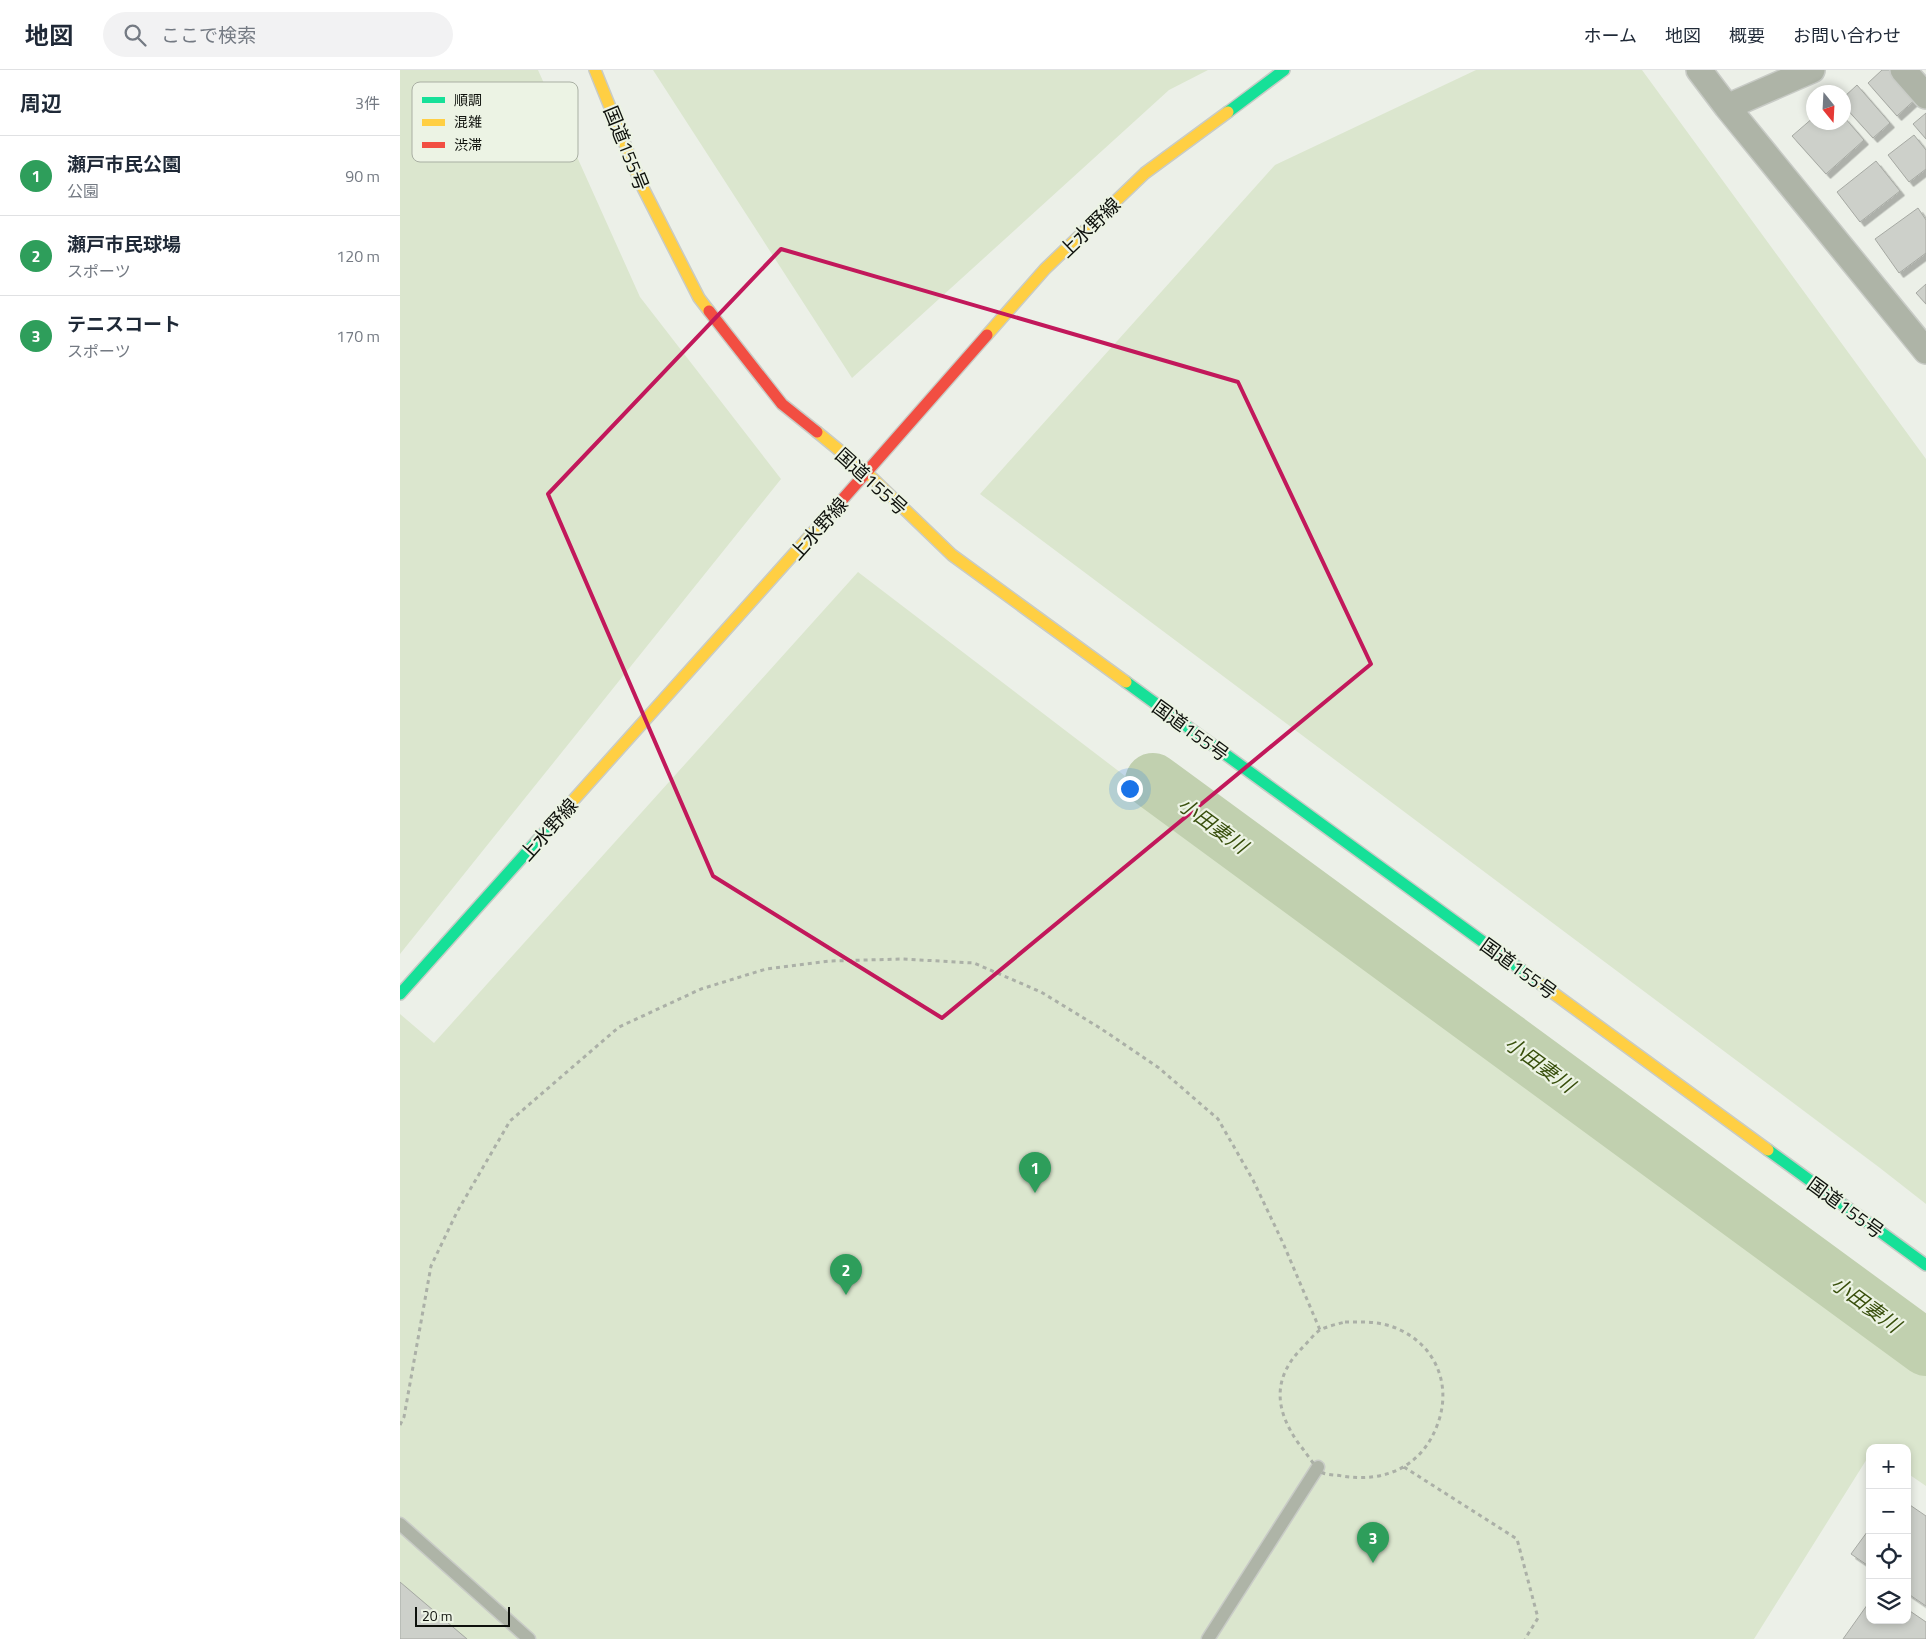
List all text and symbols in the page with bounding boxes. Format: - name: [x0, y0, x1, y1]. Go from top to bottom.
- search box: [103, 12, 453, 57]
- text: 地図: [25, 17, 73, 53]
- text: ここで検索: [161, 20, 256, 49]
- icon: search: [121, 21, 149, 49]
- text: ホーム: [1584, 22, 1637, 49]
- text: 地図: [1665, 22, 1701, 49]
- text: 概要: [1729, 22, 1765, 49]
- text: お問い合わせ: [1793, 22, 1901, 49]
- legend: [412, 82, 578, 162]
- north arrow: [1806, 85, 1851, 130]
- text: 周辺: [20, 87, 62, 119]
- text: 順調: [454, 89, 482, 110]
- text: 3件: [355, 91, 380, 115]
- street label: 国道155号: [597, 101, 657, 195]
- text: 混雑: [454, 111, 482, 132]
- text: 渋滞: [454, 134, 482, 155]
- text: 瀬戸市民公園: [67, 149, 181, 178]
- text: 1: [32, 164, 40, 188]
- text: 90 m: [345, 164, 380, 188]
- text: 公園: [67, 179, 99, 203]
- street label: 上水野線: [1052, 190, 1126, 264]
- text: 瀬戸市民球場: [67, 229, 181, 258]
- text: 2: [32, 244, 40, 268]
- text: 120 m: [336, 244, 380, 268]
- text: スポーツ: [67, 259, 131, 283]
- text: テニスコート: [67, 309, 181, 338]
- text: 3: [32, 324, 40, 348]
- text: 170 m: [336, 324, 380, 348]
- text: スポーツ: [67, 339, 131, 363]
- street label: 国道155号: [829, 440, 915, 522]
- street label: 上水野線: [782, 490, 854, 566]
- street label: 国道155号: [1147, 692, 1235, 768]
- your location: [1117, 776, 1143, 802]
- water label: 小田妻川: [1172, 789, 1256, 862]
- street label: 上水野線: [512, 791, 584, 867]
- street label: 国道155号: [1475, 930, 1563, 1006]
- water label: 小田妻川: [1499, 1028, 1583, 1101]
- pin: 1: [1019, 1152, 1051, 1193]
- street label: 国道155号: [1802, 1169, 1890, 1245]
- pin: 2: [830, 1254, 862, 1295]
- water label: 小田妻川: [1825, 1268, 1909, 1341]
- map controls: [1866, 1444, 1911, 1624]
- button: +: [1866, 1444, 1911, 1489]
- button: −: [1866, 1489, 1911, 1534]
- pin: 3: [1357, 1522, 1389, 1563]
- button: locate: [1866, 1534, 1911, 1579]
- button: layers: [1866, 1579, 1911, 1624]
- scale bar: [415, 1604, 510, 1627]
- text: 20 m: [422, 1605, 452, 1626]

